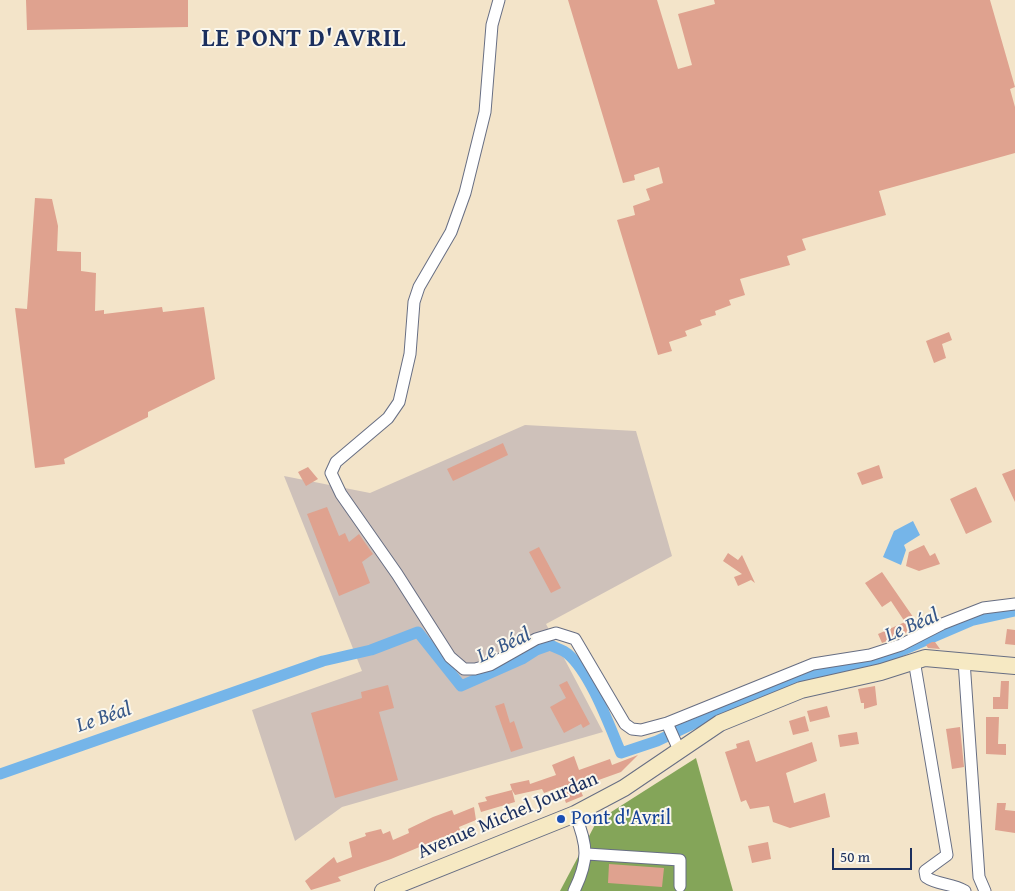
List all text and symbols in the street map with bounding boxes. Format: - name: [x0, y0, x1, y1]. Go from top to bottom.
- district label: LE PONT D'AVRIL: [200, 25, 408, 55]
- water label: Le Béal: [881, 603, 943, 649]
- water label: Le Béal: [473, 623, 535, 669]
- water label: Le Béal: [73, 697, 135, 739]
- street label: Avenue Michel Jourdan: [414, 767, 602, 865]
- place label: Pont d'Avril: [571, 807, 671, 831]
- marker: Pont d'Avril: [555, 813, 567, 825]
- scale bar: [835, 838, 915, 870]
- text: 50 m: [840, 846, 870, 867]

